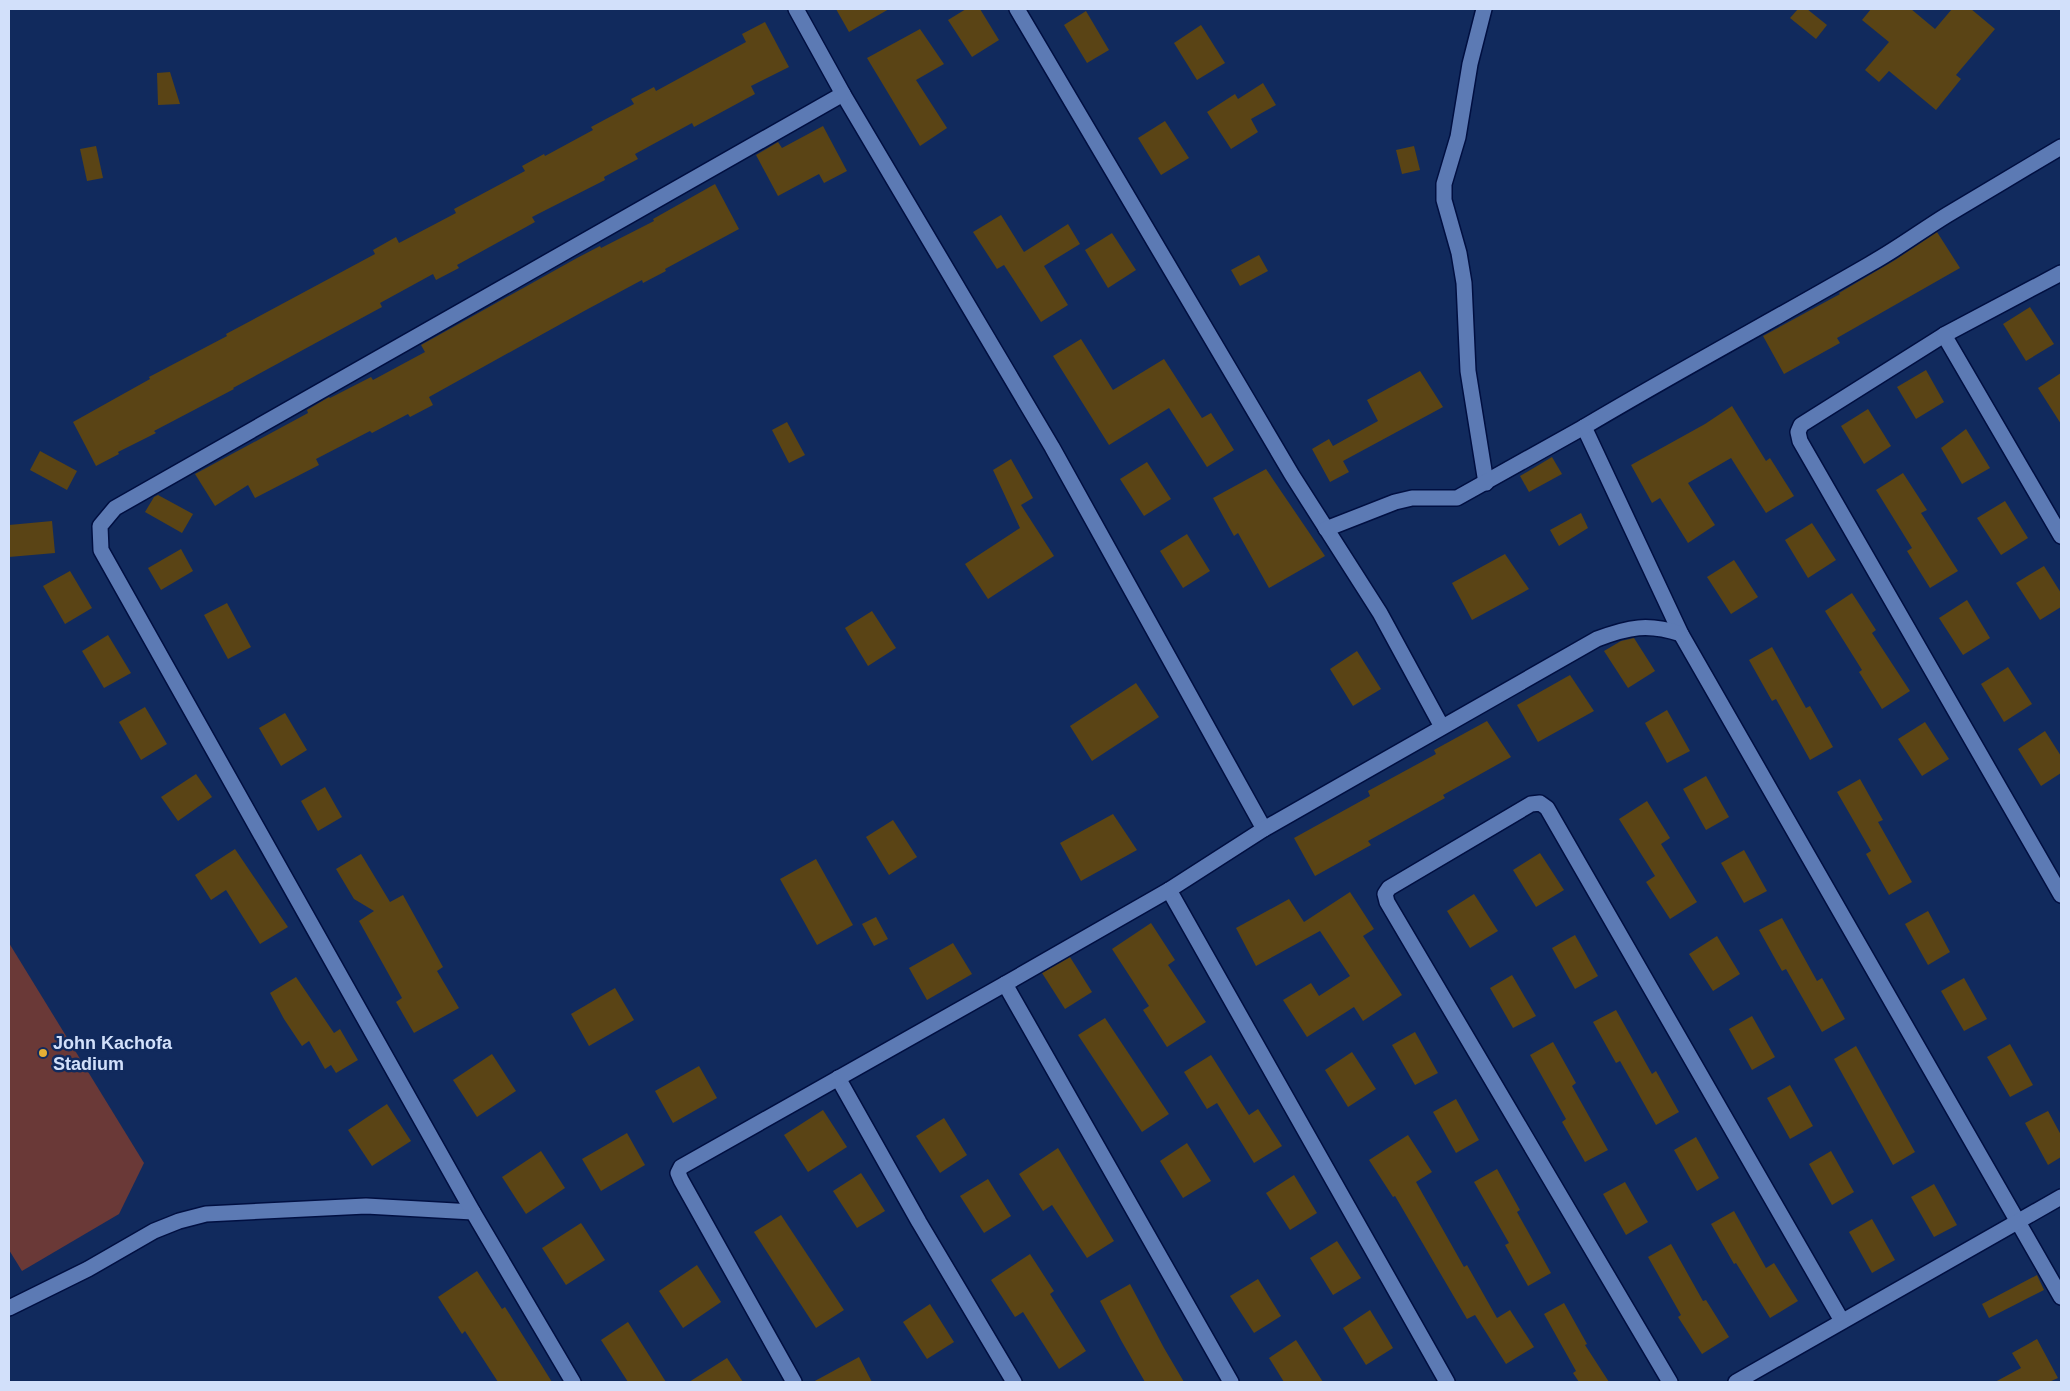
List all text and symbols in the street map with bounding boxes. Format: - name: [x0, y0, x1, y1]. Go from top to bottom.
- place label: John Kachofa Stadium: [53, 1033, 173, 1074]
- marker: John Kachofa Stadium: [37, 1047, 49, 1059]

